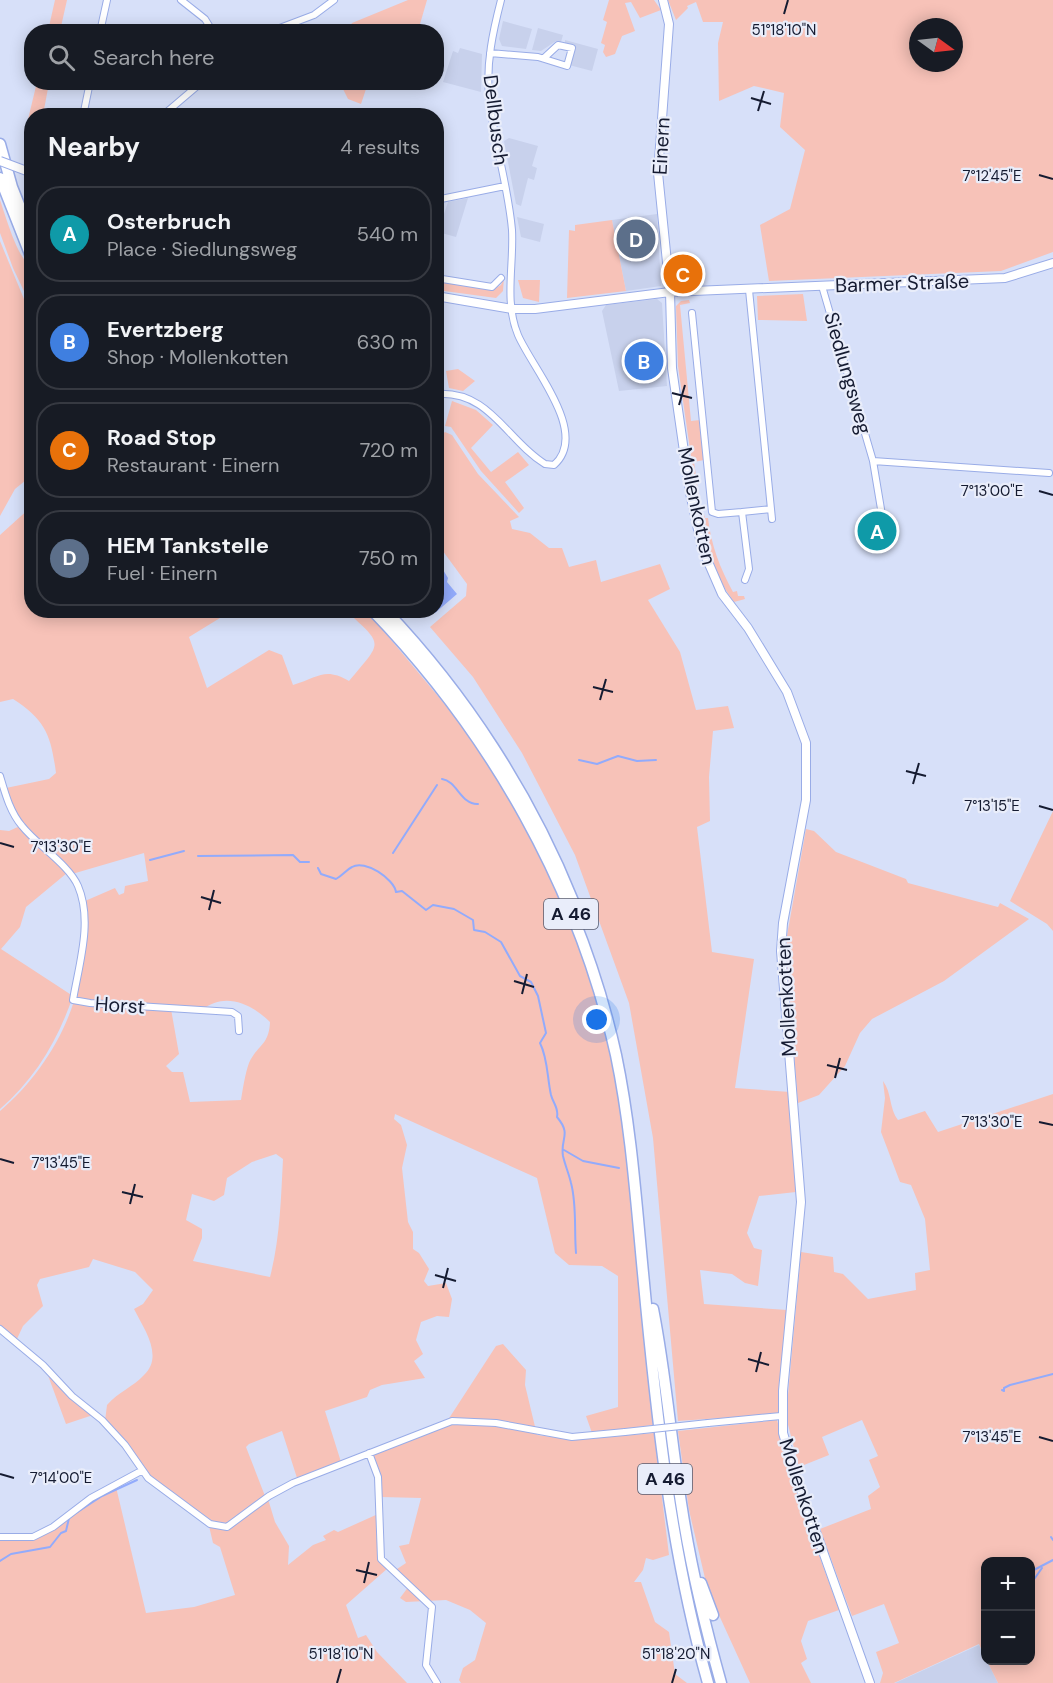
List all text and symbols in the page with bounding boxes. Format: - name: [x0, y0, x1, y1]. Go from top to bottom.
- north arrow: [909, 18, 963, 72]
- text: 51°18'10"N: [752, 20, 816, 40]
- search box: [24, 24, 444, 90]
- icon: search: [45, 41, 78, 74]
- text: Search here: [93, 43, 214, 72]
- street label: Dellbusch: [478, 73, 514, 167]
- street label: Einern: [647, 116, 675, 176]
- text: Nearby: [48, 130, 140, 164]
- text: 4 results: [340, 134, 420, 160]
- text: 7°12'45"E: [963, 166, 1021, 186]
- text: Osterbruch: [107, 207, 231, 236]
- pin: D: [616, 216, 656, 262]
- text: A: [62, 221, 77, 247]
- text: 540 m: [357, 221, 418, 247]
- text: Place · Siedlungsweg: [107, 236, 297, 262]
- pin: C: [664, 252, 702, 296]
- street label: Barmer Straße: [834, 268, 970, 298]
- street label: Siedlungsweg: [818, 309, 878, 437]
- text: Evertzberg: [107, 315, 224, 344]
- text: B: [63, 329, 76, 355]
- text: 630 m: [357, 329, 418, 355]
- pin: B: [624, 338, 664, 384]
- text: Shop · Mollenkotten: [107, 344, 289, 370]
- text: Road Stop: [107, 423, 216, 452]
- text: C: [62, 437, 77, 463]
- text: 720 m: [360, 437, 418, 463]
- street label: Mollenkotten: [672, 445, 722, 567]
- text: Restaurant · Einern: [107, 452, 279, 478]
- text: 7°13'00"E: [961, 481, 1023, 501]
- pin: A: [858, 508, 896, 554]
- text: HEM Tankstelle: [107, 531, 269, 560]
- text: D: [62, 545, 77, 571]
- text: 750 m: [359, 545, 418, 571]
- text: Fuel · Einern: [107, 560, 217, 586]
- text: 7°13'15"E: [964, 796, 1020, 816]
- text: 7°13'30"E: [30, 837, 92, 857]
- road number: A 46: [544, 899, 598, 929]
- street label: Mollenkotten: [770, 937, 802, 1057]
- street label: Horst: [94, 990, 146, 1020]
- your location: [582, 1005, 611, 1034]
- text: 7°13'30"E: [961, 1112, 1023, 1132]
- text: 7°13'45"E: [31, 1153, 91, 1173]
- text: 7°13'45"E: [962, 1427, 1022, 1447]
- street label: Mollenkotten: [773, 1435, 835, 1557]
- road number: A 46: [638, 1464, 692, 1494]
- text: 7°14'00"E: [30, 1468, 92, 1488]
- map controls: [981, 1557, 1035, 1665]
- button: +: [981, 1557, 1035, 1611]
- button: −: [981, 1611, 1035, 1665]
- text: 51°18'10"N: [309, 1644, 373, 1664]
- text: 51°18'20"N: [642, 1644, 710, 1664]

